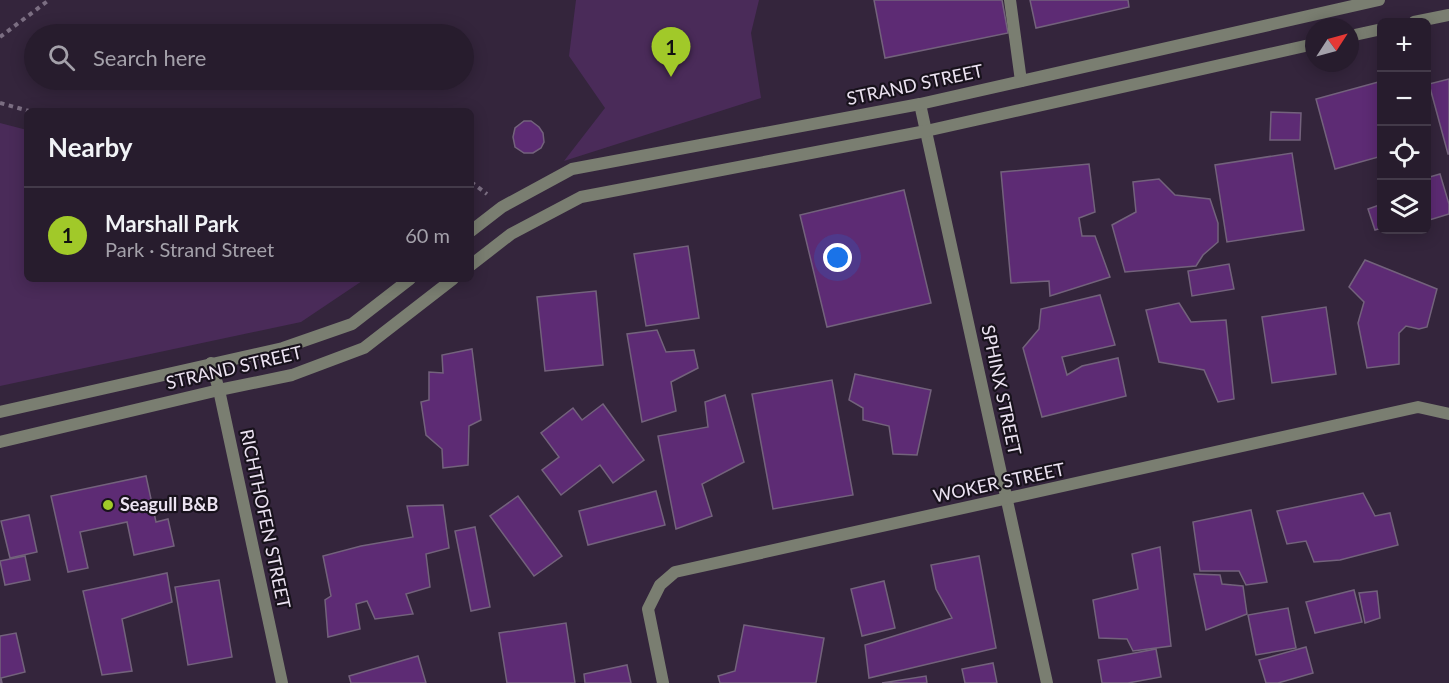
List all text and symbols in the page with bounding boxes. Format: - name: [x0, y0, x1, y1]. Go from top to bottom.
- north arrow: [1305, 18, 1359, 72]
- map controls: [1377, 18, 1431, 234]
- button: +: [1377, 18, 1431, 72]
- search box: [24, 24, 474, 90]
- pin: 1: [652, 28, 690, 77]
- icon: search: [45, 41, 78, 74]
- text: Search here: [93, 44, 206, 71]
- street label: STRAND STREET: [845, 59, 985, 109]
- button: −: [1377, 72, 1431, 126]
- button: locate: [1377, 126, 1431, 180]
- text: Nearby: [48, 131, 133, 163]
- button: layers: [1377, 180, 1431, 234]
- text: Marshall Park: [105, 210, 239, 237]
- text: 1: [62, 223, 73, 247]
- text: 60 m: [405, 223, 450, 247]
- text: Park · Strand Street: [105, 237, 274, 261]
- your location: [823, 243, 852, 272]
- street label: SPHINX STREET: [977, 323, 1027, 457]
- street label: STRAND STREET: [164, 341, 304, 393]
- street label: RICHTHOFEN STREET: [236, 427, 296, 611]
- street label: WOKER STREET: [931, 457, 1067, 507]
- place label: Seagull B&B: [120, 493, 218, 515]
- marker: Seagull B&B: [101, 498, 115, 512]

